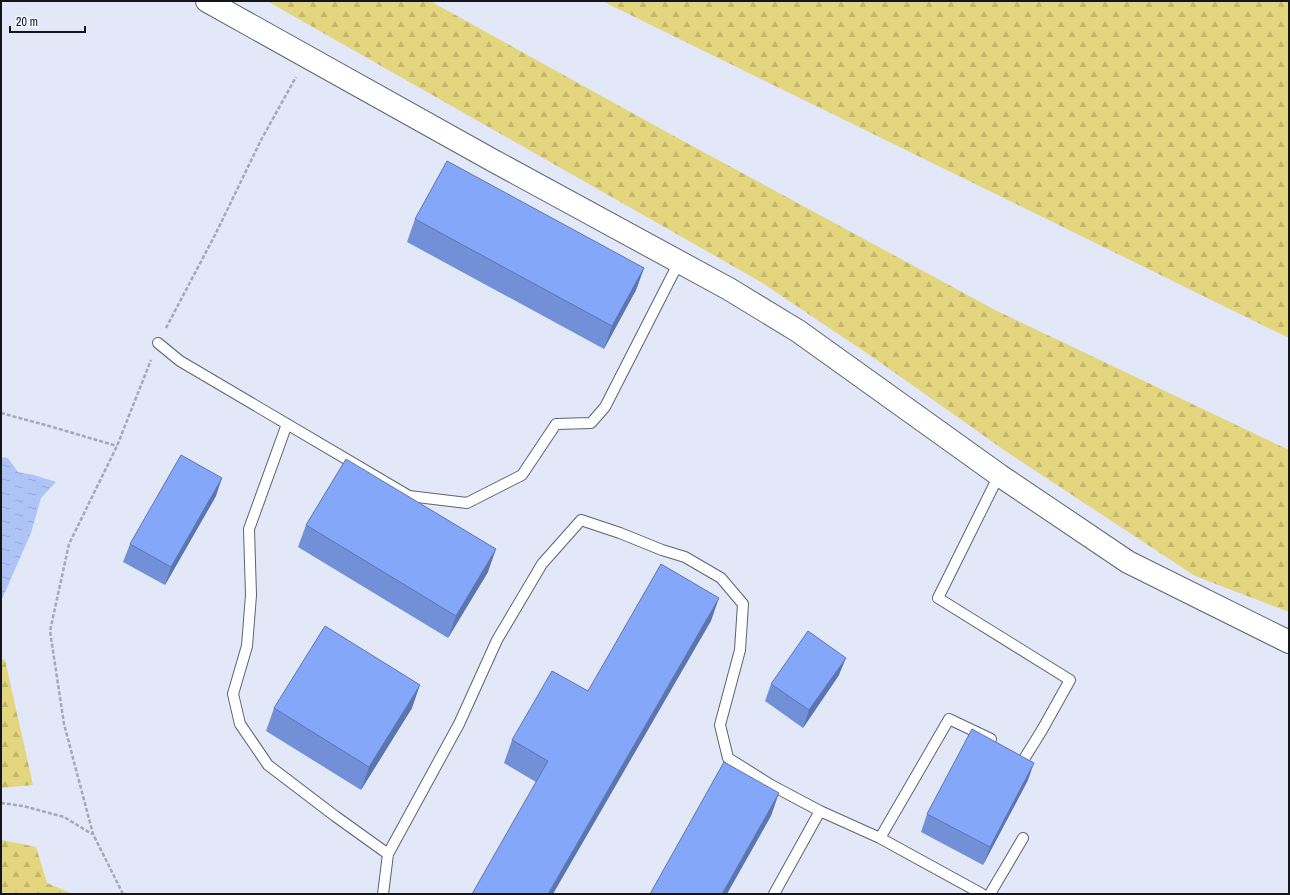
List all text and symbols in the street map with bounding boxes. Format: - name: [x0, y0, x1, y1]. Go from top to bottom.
- scale bar: [10, 8, 85, 34]
- text: 20 m: [16, 14, 38, 30]

